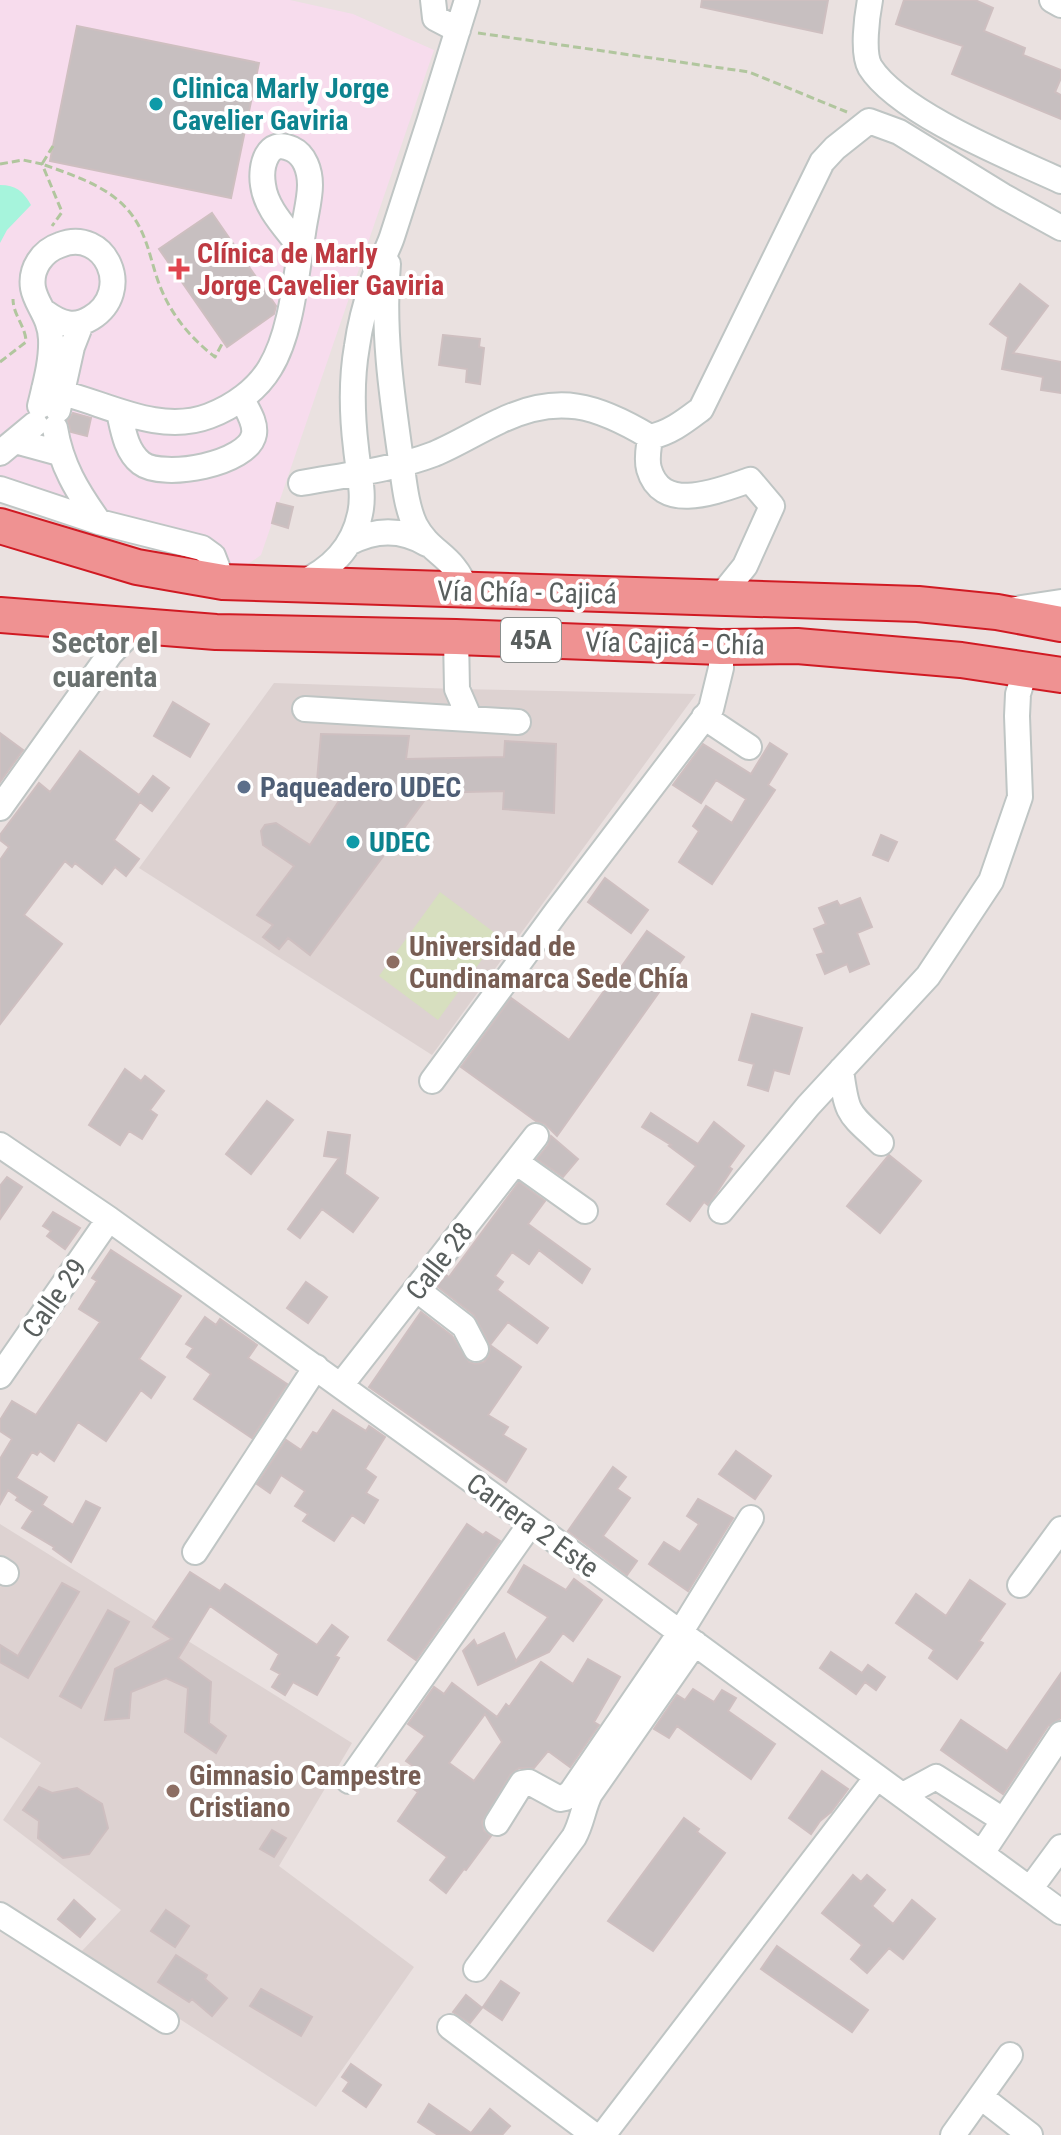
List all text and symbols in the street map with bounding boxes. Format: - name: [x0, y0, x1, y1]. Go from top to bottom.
- place label: Clinica Marly Jorge Cavelier Gaviria: [172, 72, 389, 137]
- marker: Clinica Marly Jorge Cavelier Gaviria: [147, 95, 165, 113]
- place label: Clínica de Marly Jorge Cavelier Gaviria: [197, 237, 444, 302]
- marker: Clínica de Marly Jorge Cavelier Gaviria: [168, 258, 190, 280]
- street label: Vía Chía - Cajicá: [437, 574, 617, 611]
- road number: 45A: [501, 618, 561, 662]
- district label: Sector el cuarenta: [52, 625, 158, 694]
- street label: Vía Cajicá - Chía: [585, 625, 765, 662]
- place label: Paqueadero UDEC: [260, 771, 461, 804]
- marker: Paqueadero UDEC: [235, 778, 253, 796]
- place label: UDEC: [369, 826, 431, 859]
- marker: UDEC: [344, 833, 362, 851]
- place label: Universidad de Cundinamarca Sede Chía: [409, 930, 688, 995]
- marker: Universidad de Cundinamarca Sede Chía: [384, 953, 402, 971]
- street label: Calle 28: [399, 1216, 480, 1307]
- street label: Calle 29: [15, 1252, 94, 1344]
- street label: Carrera 2 Este: [460, 1466, 605, 1584]
- place label: Gimnasio Campestre Cristiano: [189, 1759, 421, 1824]
- marker: Gimnasio Campestre Cristiano: [164, 1782, 182, 1800]

